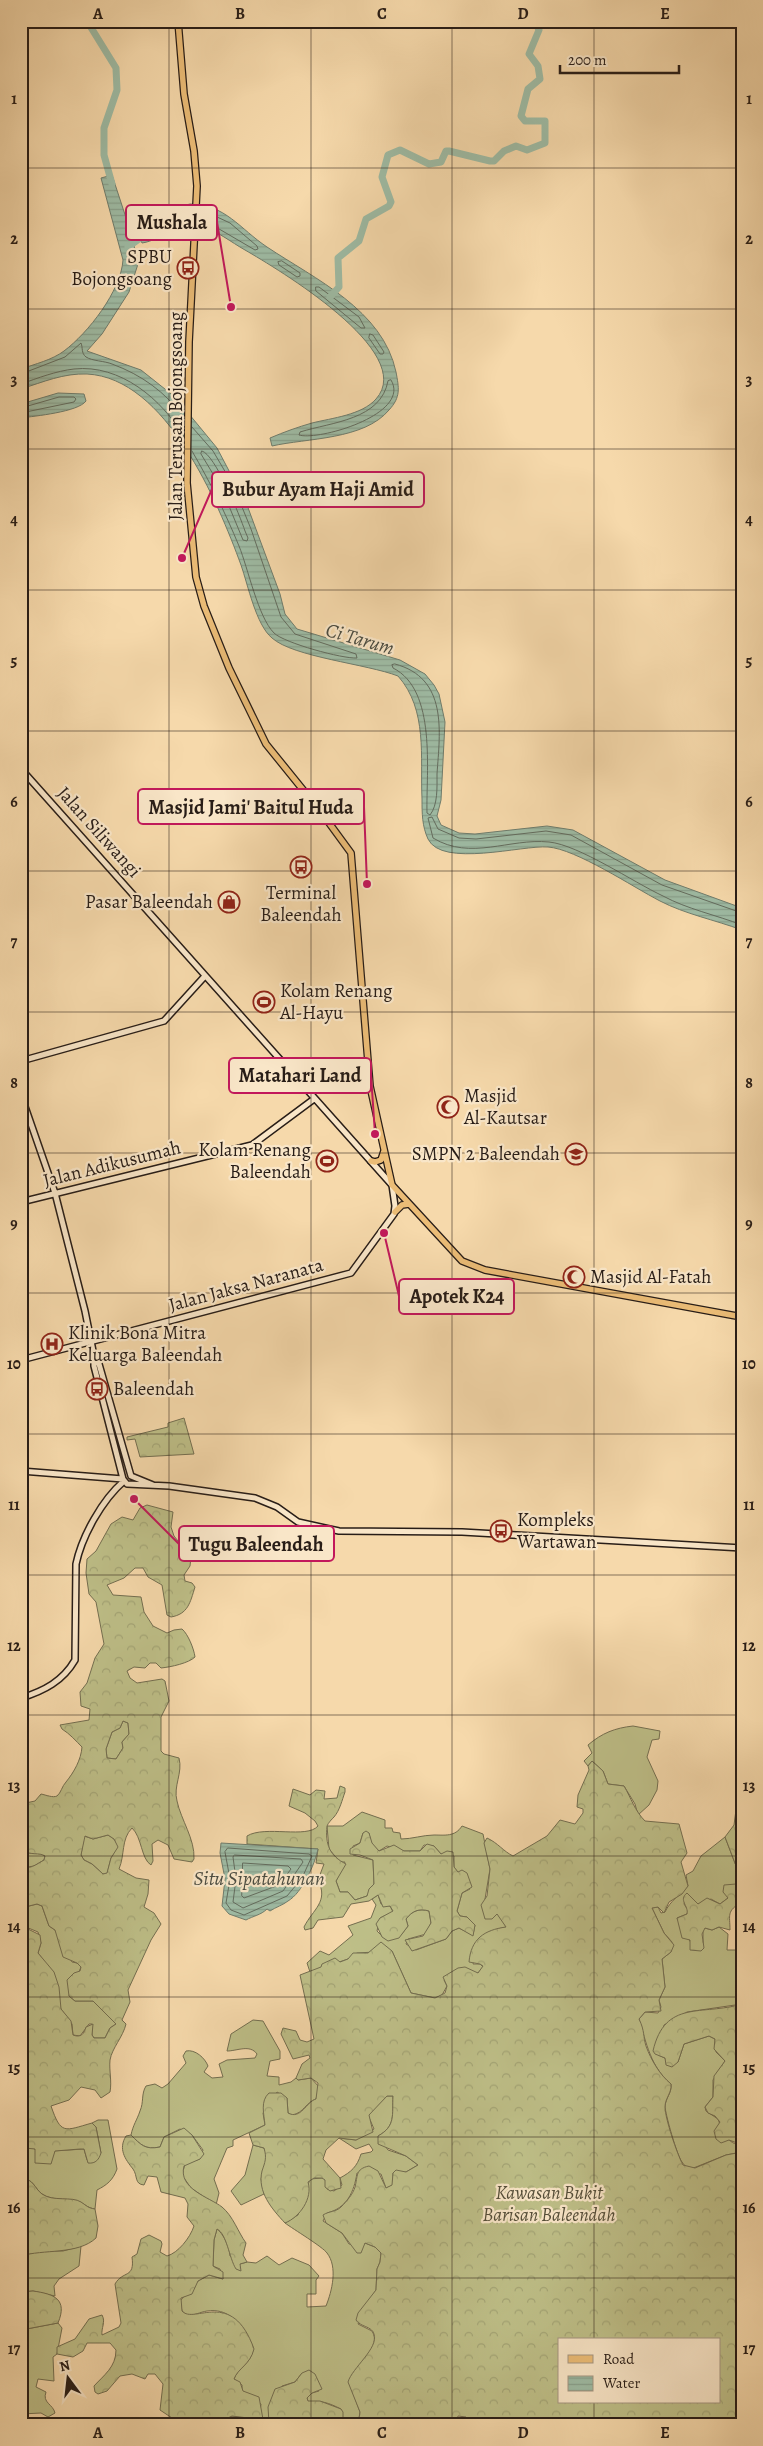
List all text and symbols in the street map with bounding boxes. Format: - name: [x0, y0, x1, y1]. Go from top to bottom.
- text: A: [92, 3, 104, 25]
- text: B: [235, 3, 245, 25]
- text: C: [377, 3, 387, 25]
- text: D: [517, 3, 529, 25]
- text: E: [660, 3, 670, 25]
- scale bar: [560, 42, 679, 74]
- text: 200 m: [568, 50, 607, 70]
- text: 1: [11, 88, 17, 110]
- text: 1: [746, 88, 752, 110]
- callout: Mushala: [126, 205, 217, 240]
- text: Mushala: [136, 209, 208, 236]
- text: 2: [10, 228, 18, 250]
- text: 2: [745, 228, 753, 250]
- place label: SPBU Bojongsoang: [71, 244, 172, 292]
- bus stop icon: SPBU Bojongsoang: [176, 256, 200, 280]
- street label: Jalan Terusan Bojongsoang: [163, 311, 189, 520]
- text: 3: [11, 369, 18, 391]
- text: 3: [746, 369, 753, 391]
- callout: Bubur Ayam Haji Amid: [212, 472, 424, 507]
- text: Bubur Ayam Haji Amid: [222, 476, 414, 503]
- text: 4: [10, 509, 18, 531]
- text: 4: [745, 509, 753, 531]
- water label: Ci Tarum: [323, 616, 397, 662]
- text: 5: [11, 650, 18, 672]
- text: 5: [746, 650, 753, 672]
- street label: Jalan Siliwangi: [51, 781, 147, 883]
- callout: Masjid Jami' Baitul Huda: [138, 789, 364, 824]
- text: 6: [10, 791, 18, 813]
- text: 6: [745, 791, 753, 813]
- text: Masjid Jami' Baitul Huda: [148, 794, 354, 821]
- bus stop icon: Terminal Baleendah: [289, 855, 313, 879]
- place label: Terminal Baleendah: [260, 880, 342, 928]
- place label: Pasar Baleendah: [85, 889, 213, 915]
- shop icon: Pasar Baleendah: [217, 890, 241, 914]
- text: 7: [11, 931, 18, 953]
- text: 7: [746, 931, 753, 953]
- place label: Kolam Renang Al-Hayu: [279, 978, 393, 1026]
- sports icon: Kolam Renang Al-Hayu: [252, 990, 276, 1014]
- callout: Matahari Land: [229, 1058, 371, 1093]
- text: Matahari Land: [239, 1062, 362, 1089]
- text: 8: [10, 1072, 18, 1094]
- text: 8: [745, 1072, 753, 1094]
- place label: Masjid Al-Kautsar: [463, 1083, 547, 1131]
- mosque icon: Masjid Al-Kautsar: [436, 1095, 460, 1119]
- street label: Jalan Adikusumah: [40, 1134, 184, 1194]
- place label: Kolam Renang Baleendah: [198, 1137, 311, 1185]
- place label: SMPN 2 Baleendah: [412, 1141, 560, 1167]
- school or university icon: SMPN 2 Baleendah: [564, 1142, 588, 1166]
- sports icon: Kolam Renang Baleendah: [315, 1149, 339, 1173]
- text: 9: [10, 1213, 18, 1235]
- text: 9: [745, 1213, 753, 1235]
- street label: Jalan Jaksa Naranata: [166, 1252, 326, 1318]
- place label: Masjid Al-Fatah: [590, 1264, 712, 1290]
- mosque icon: Masjid Al-Fatah: [562, 1265, 586, 1289]
- callout: Apotek K24: [399, 1279, 514, 1314]
- text: Apotek K24: [409, 1283, 505, 1310]
- place label: Klinik Bona Mitra Keluarga Baleendah: [68, 1320, 222, 1368]
- hospital icon: Klinik Bona Mitra Keluarga Baleendah: [40, 1332, 64, 1356]
- text: 10: [7, 1353, 21, 1375]
- text: 10: [742, 1353, 756, 1375]
- place label: Baleendah: [113, 1376, 194, 1402]
- bus stop icon: Baleendah: [85, 1377, 109, 1401]
- text: 11: [8, 1494, 20, 1516]
- text: 11: [743, 1494, 755, 1516]
- place label: Kompleks Wartawan: [516, 1507, 596, 1555]
- bus stop icon: Kompleks Wartawan: [489, 1519, 513, 1543]
- callout: Tugu Baleendah: [179, 1526, 334, 1561]
- text: Tugu Baleendah: [188, 1531, 324, 1558]
- text: 12: [7, 1635, 21, 1657]
- text: 12: [742, 1635, 756, 1657]
- text: 13: [8, 1775, 20, 1797]
- text: 13: [743, 1775, 755, 1797]
- water label: Situ Sipatahunan: [193, 1865, 325, 1892]
- text: 14: [7, 1916, 21, 1938]
- text: 14: [742, 1916, 756, 1938]
- text: 15: [8, 2057, 20, 2079]
- text: 15: [743, 2057, 755, 2079]
- park label: Kawasan Bukit Barisan Baleendah: [483, 2180, 615, 2228]
- text: 16: [7, 2197, 21, 2219]
- text: 16: [742, 2197, 756, 2219]
- text: 17: [8, 2338, 20, 2360]
- legend: [558, 2338, 720, 2404]
- text: 17: [743, 2338, 755, 2360]
- text: Road: [603, 2349, 635, 2369]
- north arrow: [42, 2354, 92, 2404]
- text: N: [57, 2355, 72, 2376]
- text: Water: [602, 2373, 640, 2393]
- text: A: [92, 2422, 104, 2444]
- text: B: [235, 2422, 245, 2444]
- text: C: [377, 2422, 387, 2444]
- text: D: [517, 2422, 529, 2444]
- text: E: [660, 2422, 670, 2444]

